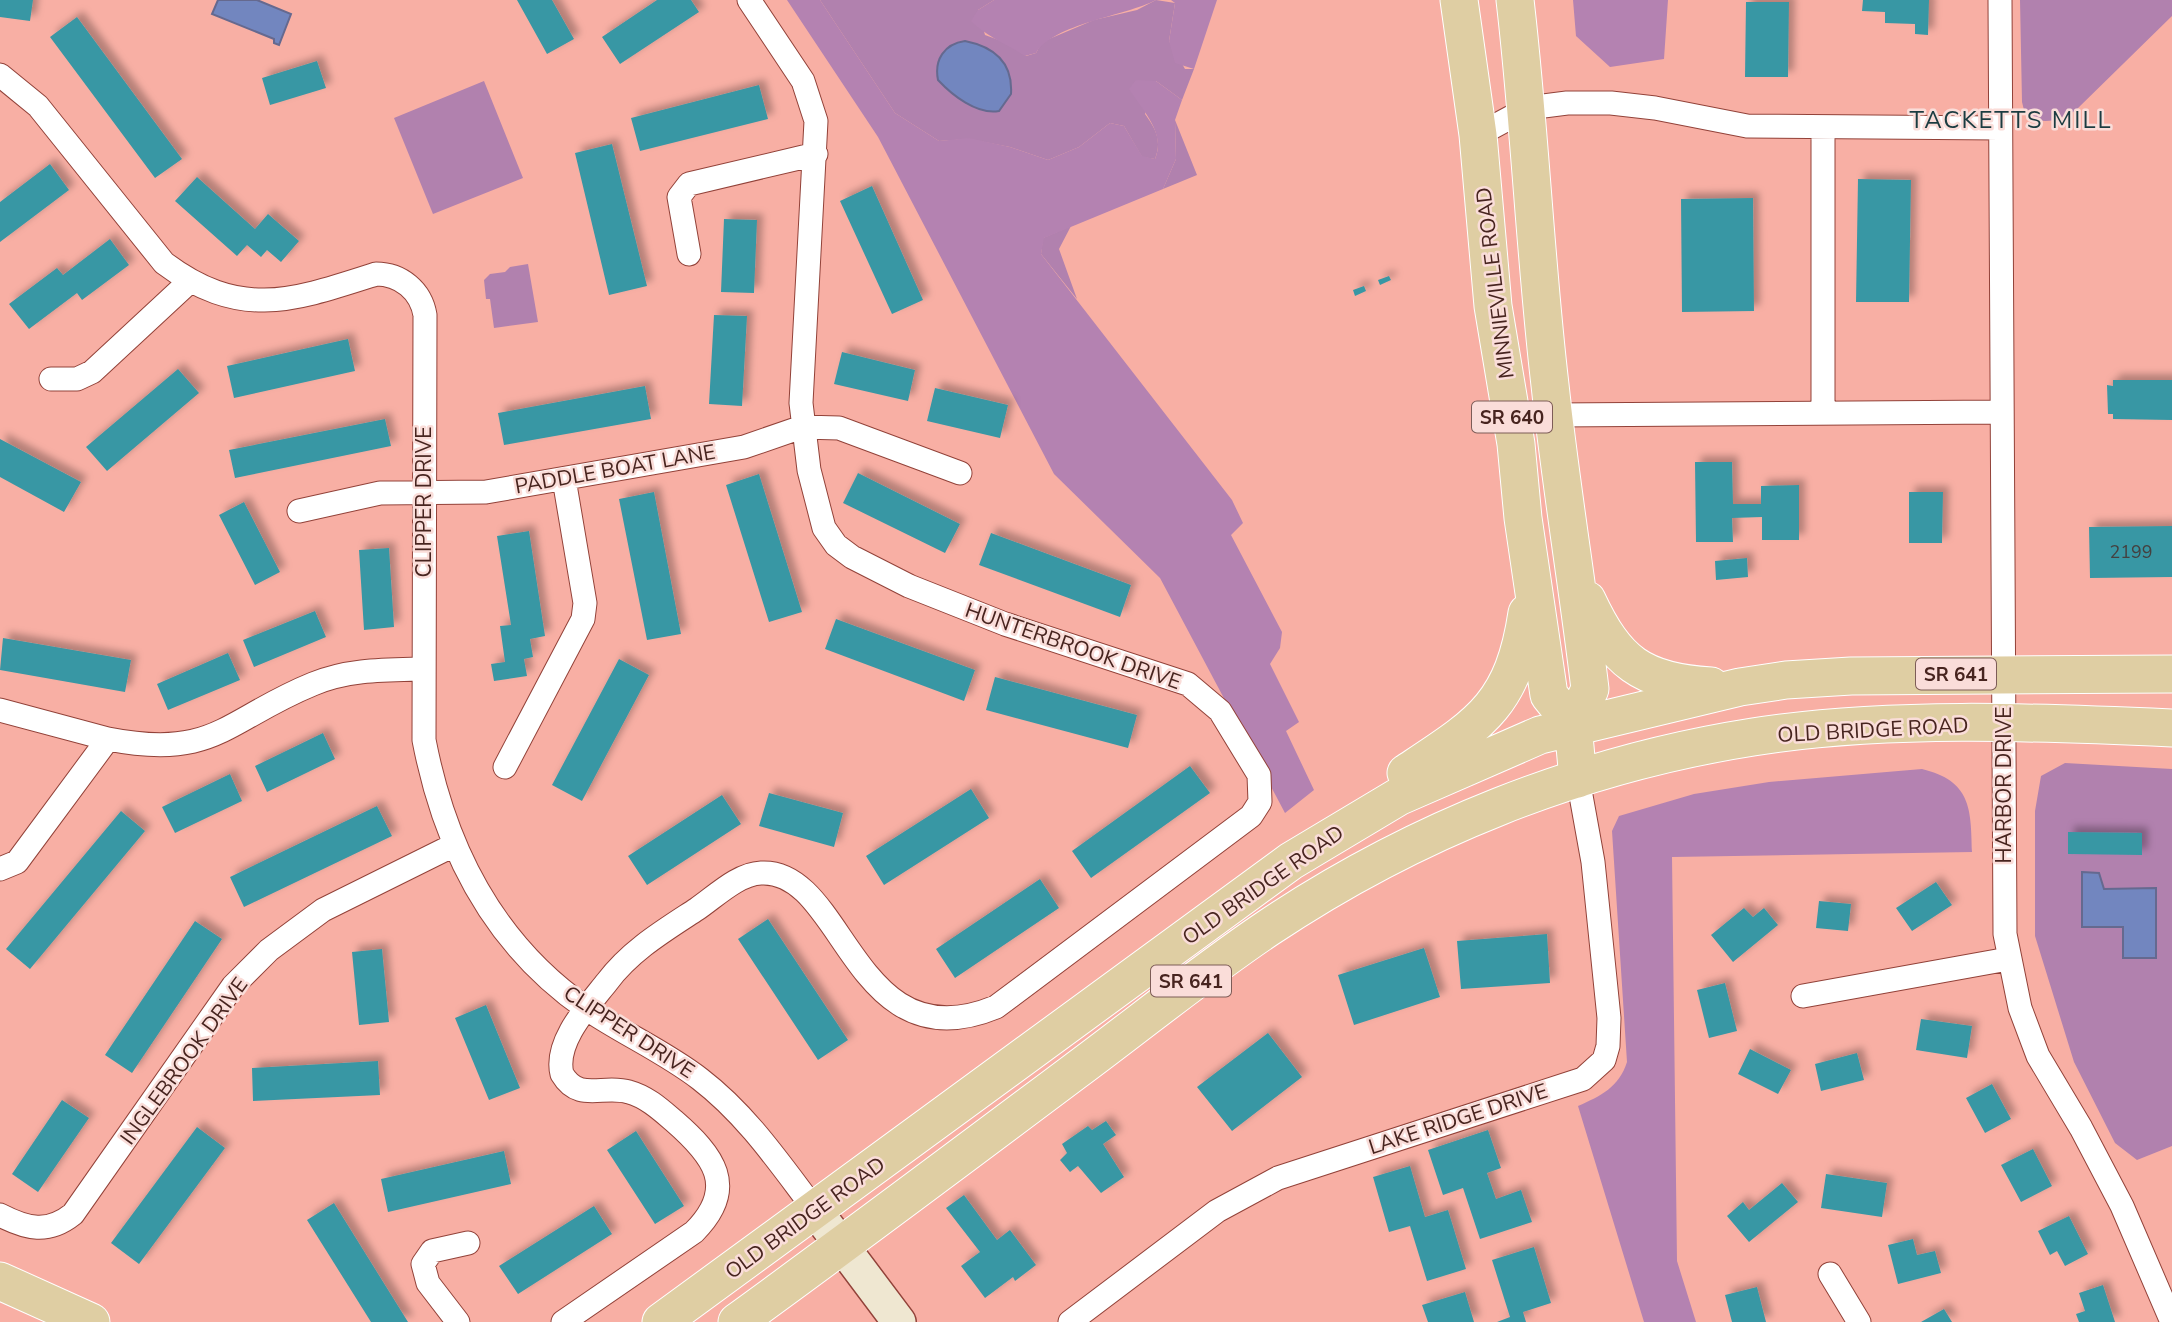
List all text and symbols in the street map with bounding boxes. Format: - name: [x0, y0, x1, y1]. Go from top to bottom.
- district label: TACKETTS MILL: [1910, 104, 2112, 136]
- street label: MINNIEVILLE ROAD: [1469, 186, 1521, 380]
- road number: SR 640: [1472, 402, 1552, 432]
- street label: CLIPPER DRIVE: [410, 427, 438, 577]
- street label: PADDLE BOAT LANE: [513, 438, 717, 500]
- house number: 2199: [2109, 540, 2153, 564]
- street label: HUNTERBROOK DRIVE: [961, 596, 1185, 696]
- road number: SR 641: [1916, 659, 1996, 690]
- street label: HARBOR DRIVE: [1990, 707, 2018, 863]
- street label: OLD BRIDGE ROAD: [1777, 711, 1969, 749]
- street label: OLD BRIDGE ROAD: [1177, 819, 1349, 951]
- road number: SR 641: [1151, 965, 1231, 996]
- street label: INGLEBROOK DRIVE: [114, 972, 254, 1150]
- street label: CLIPPER DRIVE: [558, 979, 700, 1085]
- street label: LAKE RIDGE DRIVE: [1365, 1077, 1551, 1161]
- street label: OLD BRIDGE ROAD: [719, 1150, 891, 1286]

